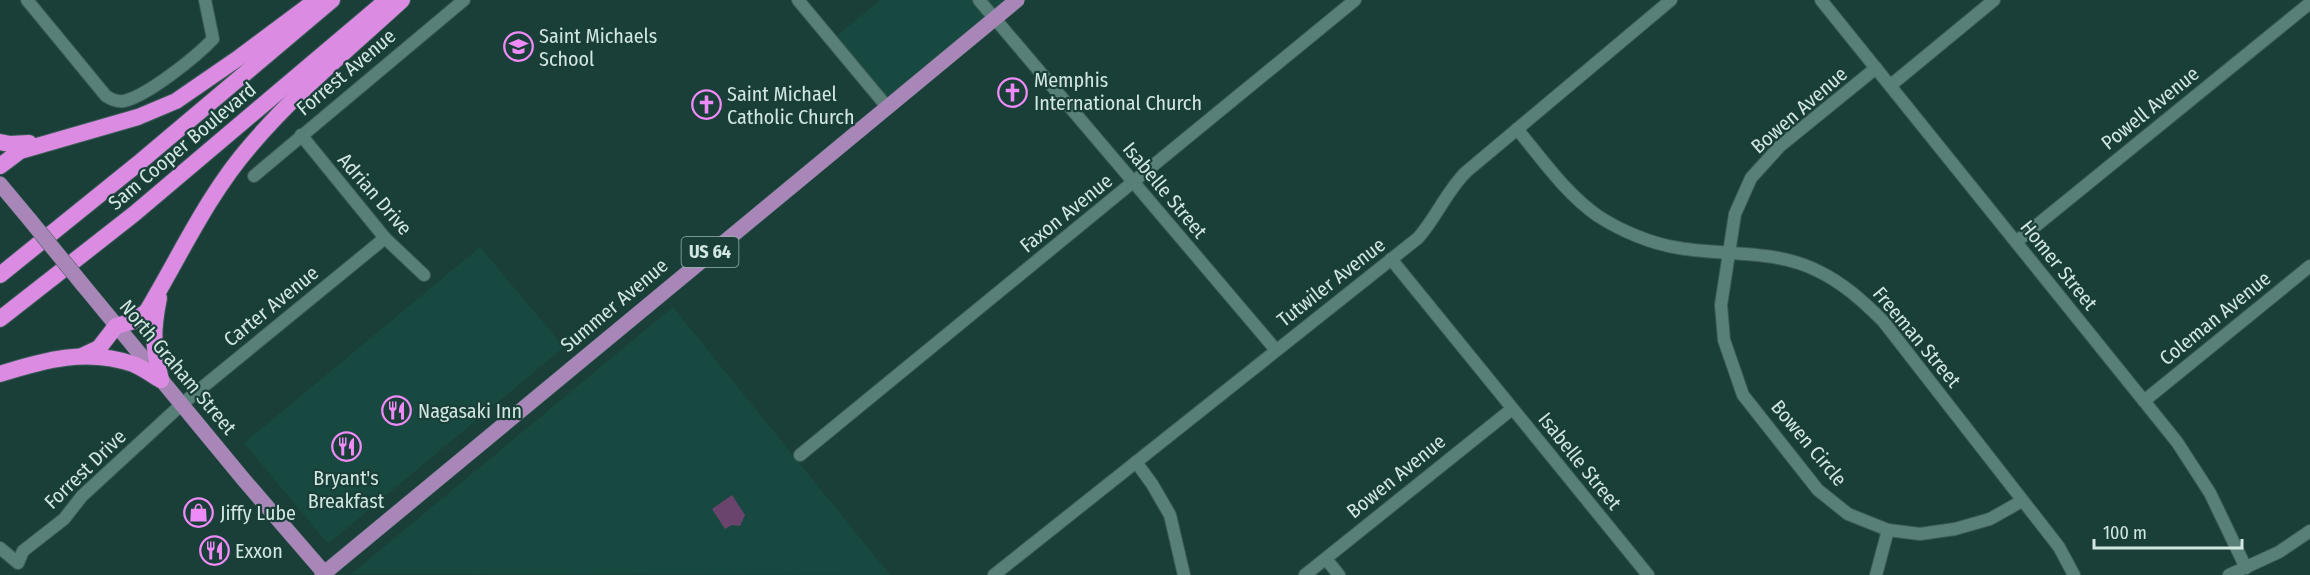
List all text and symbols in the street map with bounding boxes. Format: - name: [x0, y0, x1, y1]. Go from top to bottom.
- street label: Forrest Avenue: [292, 24, 400, 120]
- place label: Saint Michaels School: [539, 24, 657, 71]
- school or university icon: Saint Michaels School: [502, 31, 534, 63]
- street label: Powell Avenue: [2096, 61, 2204, 155]
- street label: Bowen Avenue: [1746, 62, 1852, 158]
- place label: Memphis International Church: [1034, 68, 1202, 115]
- church icon: Memphis International Church: [997, 76, 1029, 108]
- street label: Sam Cooper Boulevard: [103, 77, 261, 215]
- place label: Saint Michael Catholic Church: [727, 82, 854, 129]
- church icon: Saint Michael Catholic Church: [690, 89, 722, 121]
- street label: Isabelle Street: [1118, 137, 1212, 243]
- street label: Adrian Drive: [333, 148, 417, 240]
- street label: Faxon Avenue: [1015, 168, 1117, 258]
- street label: Homer Street: [2015, 215, 2103, 315]
- street label: Tutwiler Avenue: [1272, 232, 1390, 332]
- road number: US 64: [682, 237, 738, 267]
- street label: Summer Avenue: [555, 253, 673, 357]
- street label: Carter Avenue: [219, 261, 323, 351]
- street label: Coleman Avenue: [2155, 266, 2275, 370]
- street label: Freeman Street: [1868, 282, 1966, 392]
- street label: North Graham Street: [115, 295, 242, 440]
- restaurant icon: Nagasaki Inn: [381, 395, 413, 427]
- street label: Bowen Circle: [1766, 395, 1852, 491]
- place label: Nagasaki Inn: [418, 399, 522, 423]
- street label: Isabelle Street: [1533, 408, 1627, 515]
- street label: Forrest Drive: [39, 424, 131, 514]
- street label: Bowen Avenue: [1342, 429, 1450, 523]
- restaurant icon: Bryant's Breakfast: [330, 431, 362, 463]
- place label: Bryant's Breakfast: [308, 466, 385, 513]
- shop icon: Jiffy Lube: [183, 497, 215, 529]
- place label: Jiffy Lube: [220, 501, 296, 525]
- scale bar: [2094, 512, 2242, 550]
- text: 100 m: [2103, 522, 2147, 544]
- restaurant icon: Exxon: [198, 535, 230, 567]
- place label: Exxon: [235, 539, 283, 563]

